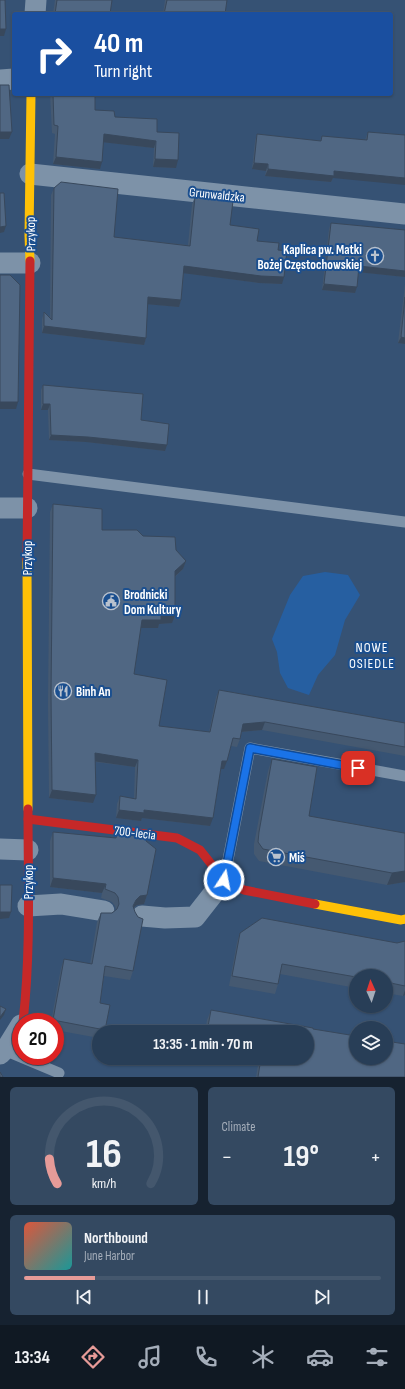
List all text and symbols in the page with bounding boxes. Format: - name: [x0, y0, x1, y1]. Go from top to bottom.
- text: 40 m: [94, 27, 143, 60]
- icon: right: [28, 28, 80, 80]
- text: Turn right: [94, 61, 152, 82]
- street label: Grunwaldzka: [188, 184, 246, 206]
- street label: Przykop: [23, 217, 39, 251]
- place label: Kaplica pw. Matki Bożej Częstochowskiej: [257, 242, 362, 273]
- church icon: Kaplica pw. Matki Bożej Częstochowskiej: [365, 246, 385, 266]
- street label: Przykop: [20, 541, 36, 575]
- place label: Brodnicki Dom Kultury: [124, 587, 182, 618]
- public building icon: Brodnicki Dom Kultury: [101, 591, 121, 611]
- district label: NOWE OSIEDLE: [349, 639, 395, 672]
- restaurant icon: Binh An: [53, 681, 73, 701]
- place label: Binh An: [76, 684, 111, 700]
- pin: [341, 751, 375, 785]
- icon: arrive: [347, 757, 369, 779]
- street label: 700-lecia: [113, 823, 157, 843]
- supermarket icon: Miś: [266, 847, 286, 867]
- place label: Miś: [289, 850, 305, 866]
- position arrow: [203, 859, 245, 901]
- street label: Przykop: [21, 865, 37, 899]
- north arrow: [349, 969, 393, 1013]
- map controls: [349, 969, 393, 1065]
- speed limit sign: 20: [12, 1013, 64, 1065]
- button: layers: [349, 1021, 393, 1065]
- text: 13:35 · 1 min · 70 m: [153, 1035, 253, 1054]
- text: Climate: [222, 1119, 255, 1135]
- text: 16: [86, 1130, 122, 1179]
- text: 19°: [284, 1139, 319, 1175]
- text: −: [222, 1144, 232, 1171]
- text: +: [370, 1144, 381, 1171]
- text: km/h: [91, 1175, 116, 1192]
- text: Northbound: [84, 1229, 148, 1248]
- text: June Harbor: [84, 1248, 135, 1264]
- icon: previous: [73, 1286, 95, 1308]
- icon: pause: [192, 1286, 214, 1308]
- icon: next: [311, 1286, 333, 1308]
- icon: directions: [79, 1343, 107, 1371]
- icon: music: [136, 1343, 164, 1371]
- icon: phone: [192, 1343, 220, 1371]
- icon: climate: [249, 1343, 277, 1371]
- icon: car: [306, 1343, 334, 1371]
- icon: filters: [363, 1343, 391, 1371]
- text: 13:34: [14, 1347, 50, 1368]

